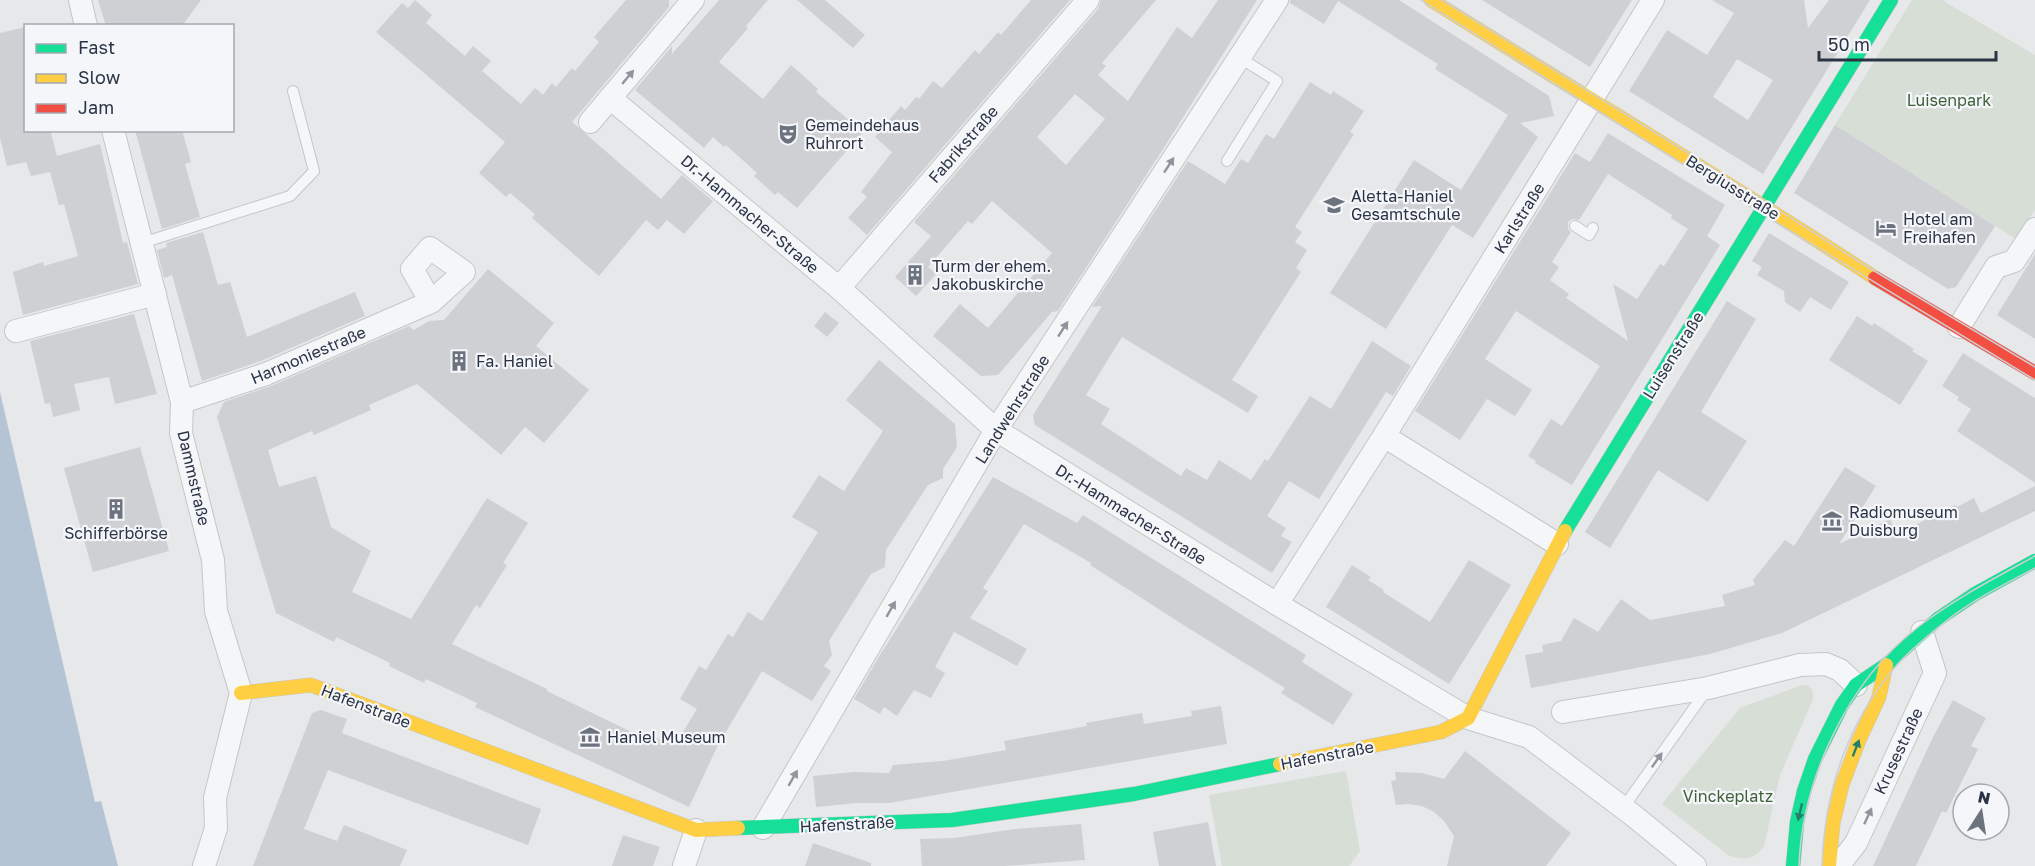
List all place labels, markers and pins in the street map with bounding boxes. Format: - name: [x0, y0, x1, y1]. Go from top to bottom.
- place label: Gemeindehaus Ruhrort: [805, 115, 919, 153]
- theatre icon: Gemeindehaus Ruhrort: [776, 122, 800, 146]
- place label: Aletta-Haniel Gesamtschule: [1351, 186, 1460, 224]
- school or university icon: Aletta-Haniel Gesamtschule: [1322, 193, 1346, 217]
- place label: Hotel am Freihafen: [1903, 209, 1976, 247]
- hotel icon: Hotel am Freihafen: [1874, 216, 1898, 240]
- place label: Turm der ehem. Jakobuskirche: [932, 256, 1051, 294]
- building icon: Turm der ehem. Jakobuskirche: [903, 263, 927, 287]
- building icon: Fa. Haniel: [447, 349, 471, 373]
- place label: Fa. Haniel: [476, 351, 553, 371]
- building icon: Schifferbörse: [104, 497, 128, 521]
- place label: Radiomuseum Duisburg: [1849, 502, 1958, 540]
- museum icon: Radiomuseum Duisburg: [1820, 509, 1844, 533]
- place label: Schifferbörse: [64, 523, 168, 543]
- museum icon: Haniel Museum: [578, 725, 602, 749]
- place label: Haniel Museum: [607, 727, 726, 747]

